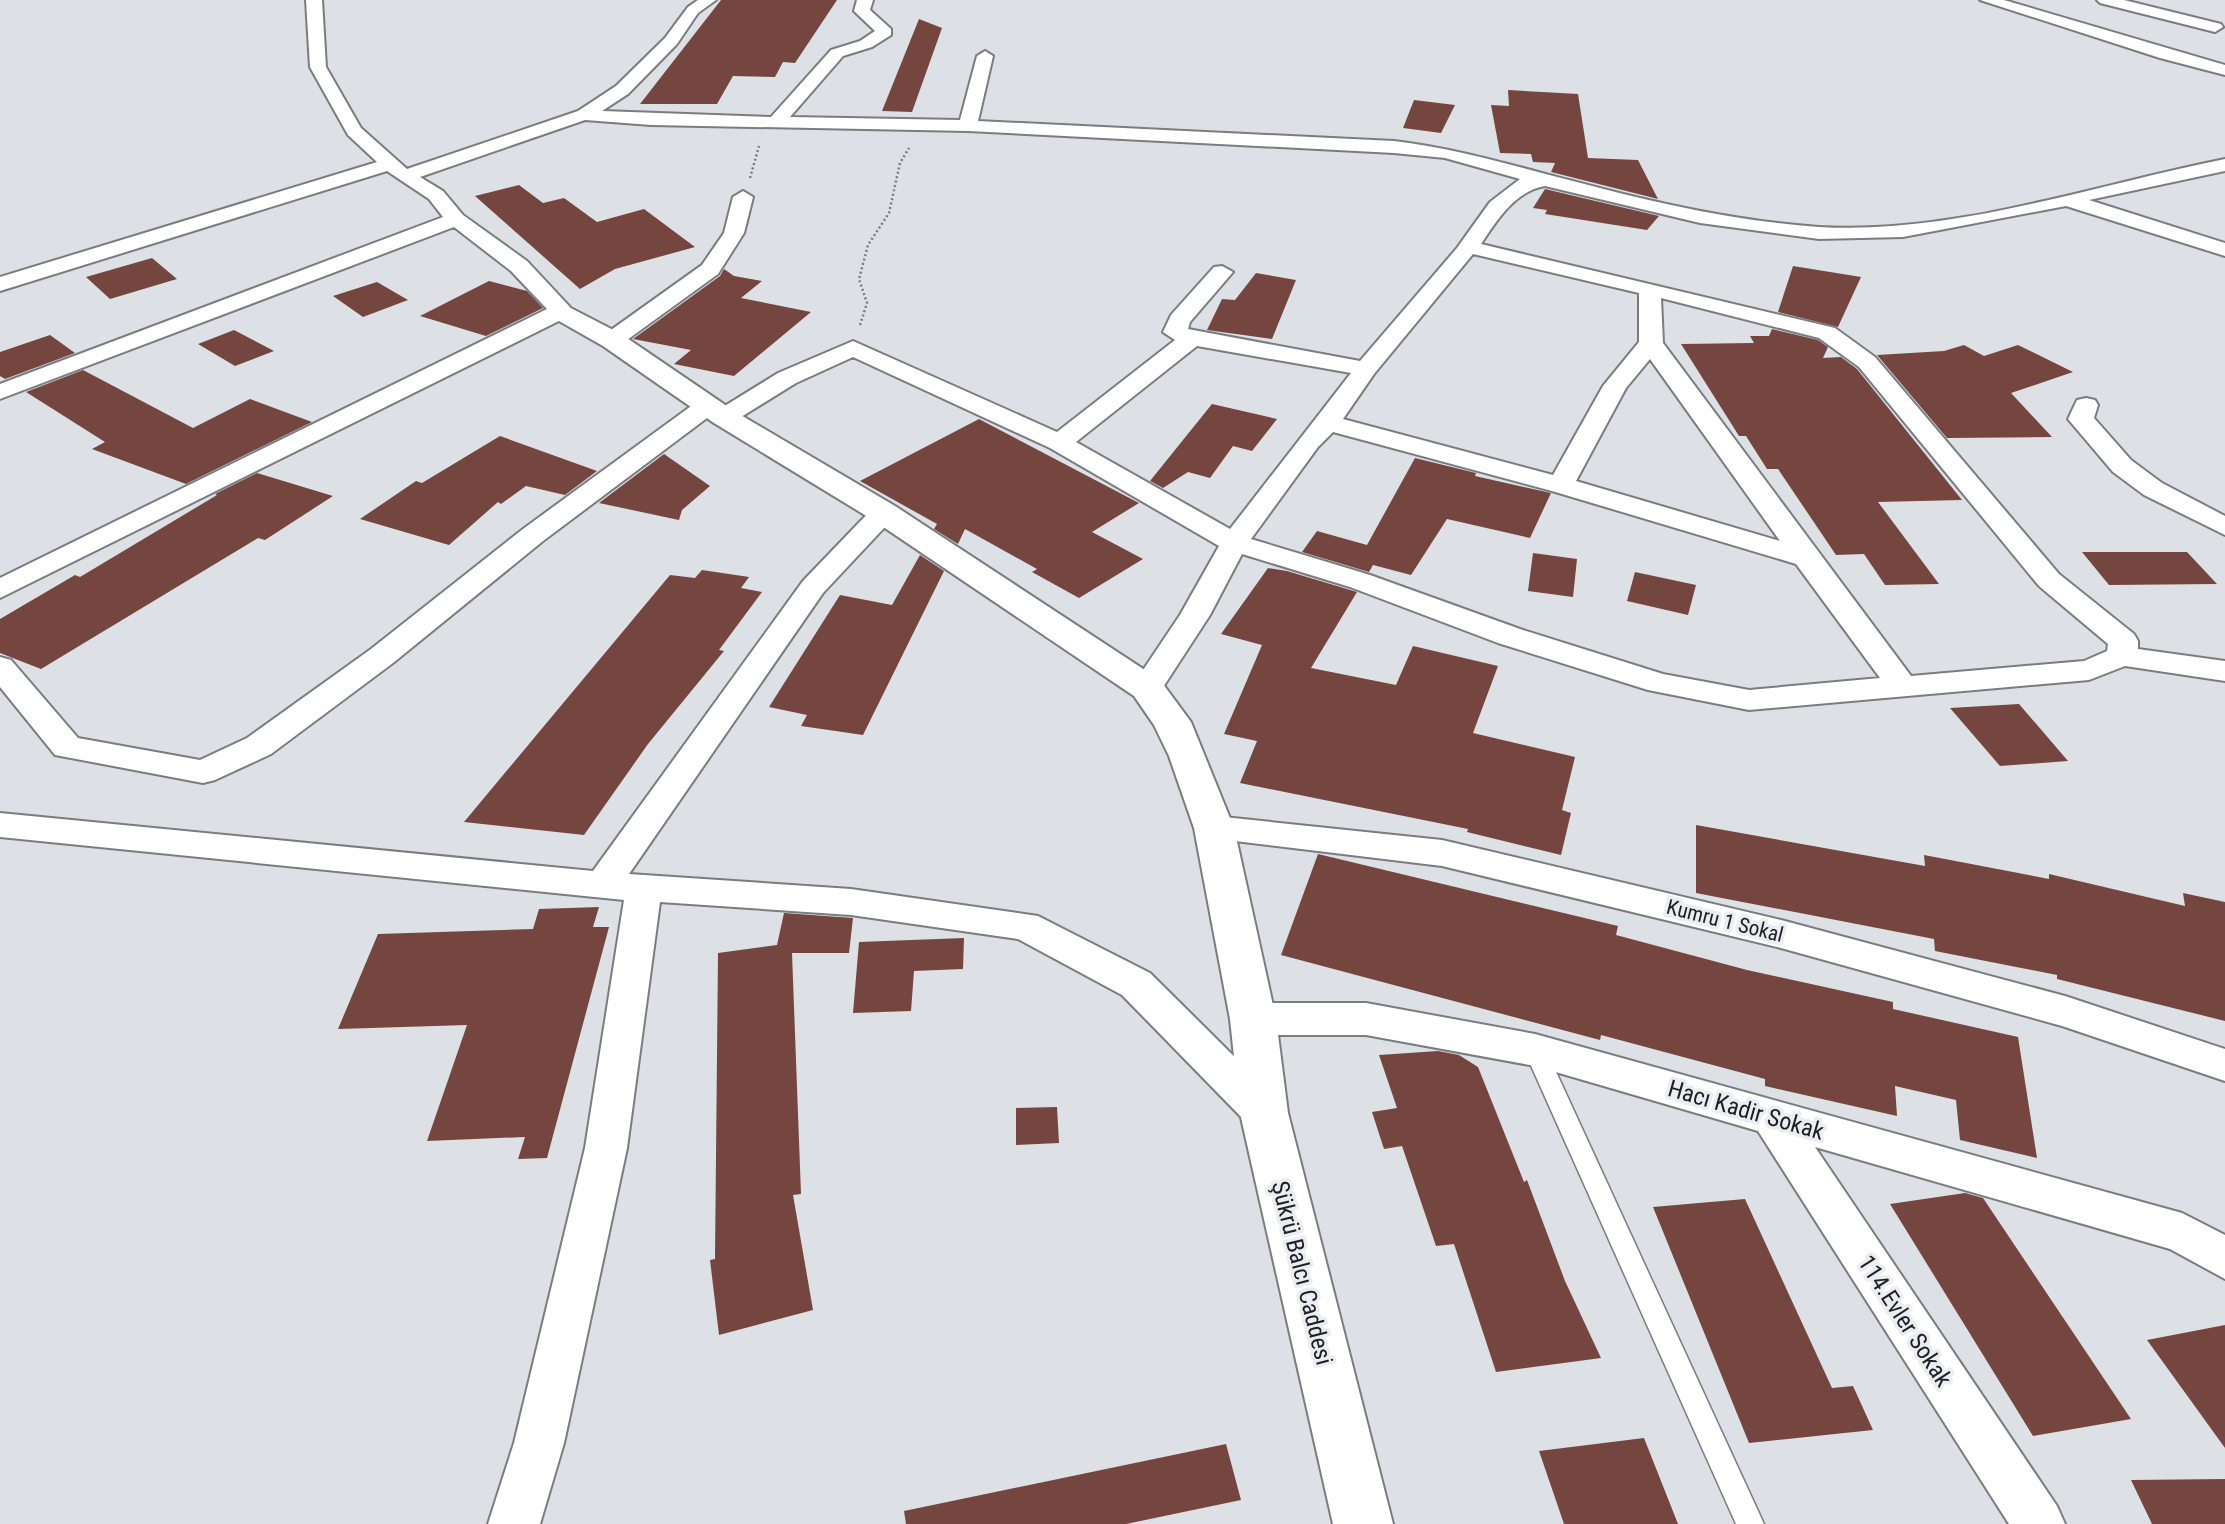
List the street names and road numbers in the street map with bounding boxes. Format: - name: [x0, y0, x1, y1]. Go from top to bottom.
- street label: Kumru 1 Sokal: [1664, 895, 1786, 947]
- street label: Hacı Kadir Sokak: [1665, 1074, 1827, 1146]
- street label: Şükrü Balcı Caddesi: [1266, 1178, 1338, 1368]
- street label: 114.Evler Sokak: [1852, 1250, 1958, 1392]

